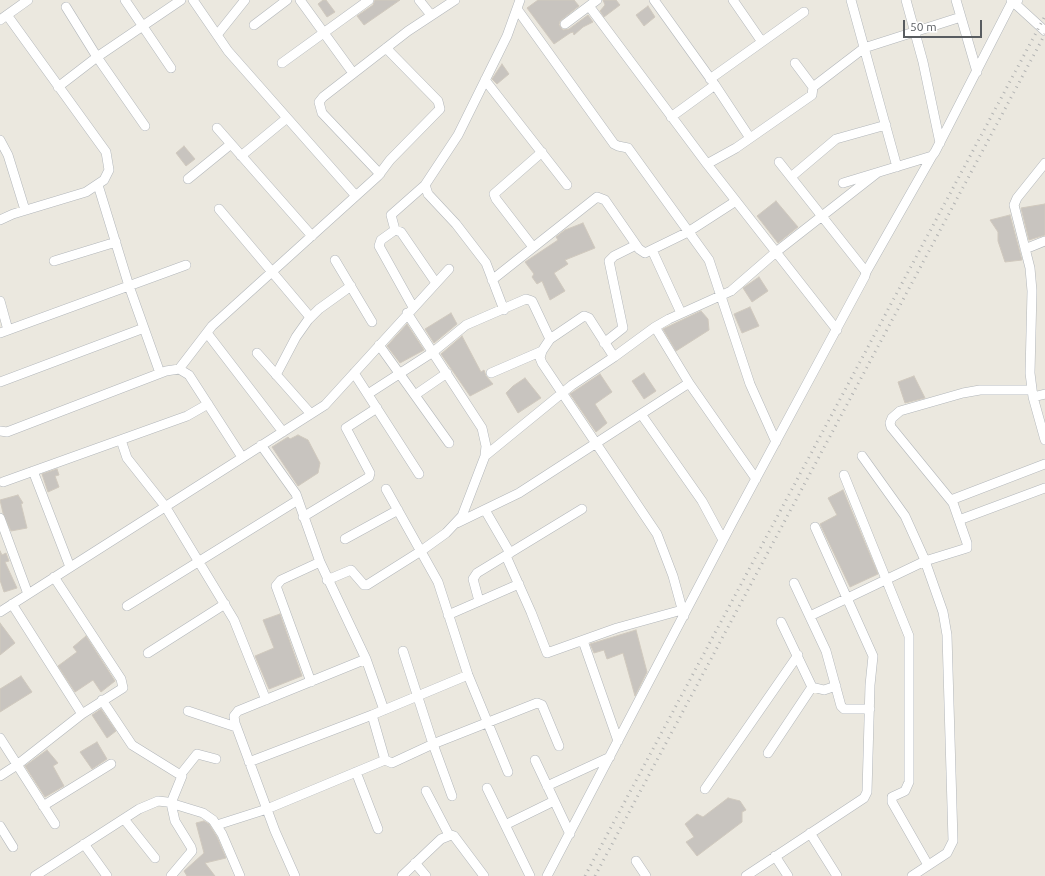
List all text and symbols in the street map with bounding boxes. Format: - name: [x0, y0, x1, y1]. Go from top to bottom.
- scale bar: [905, 12, 984, 38]
- text: 50 m: [910, 20, 937, 33]

